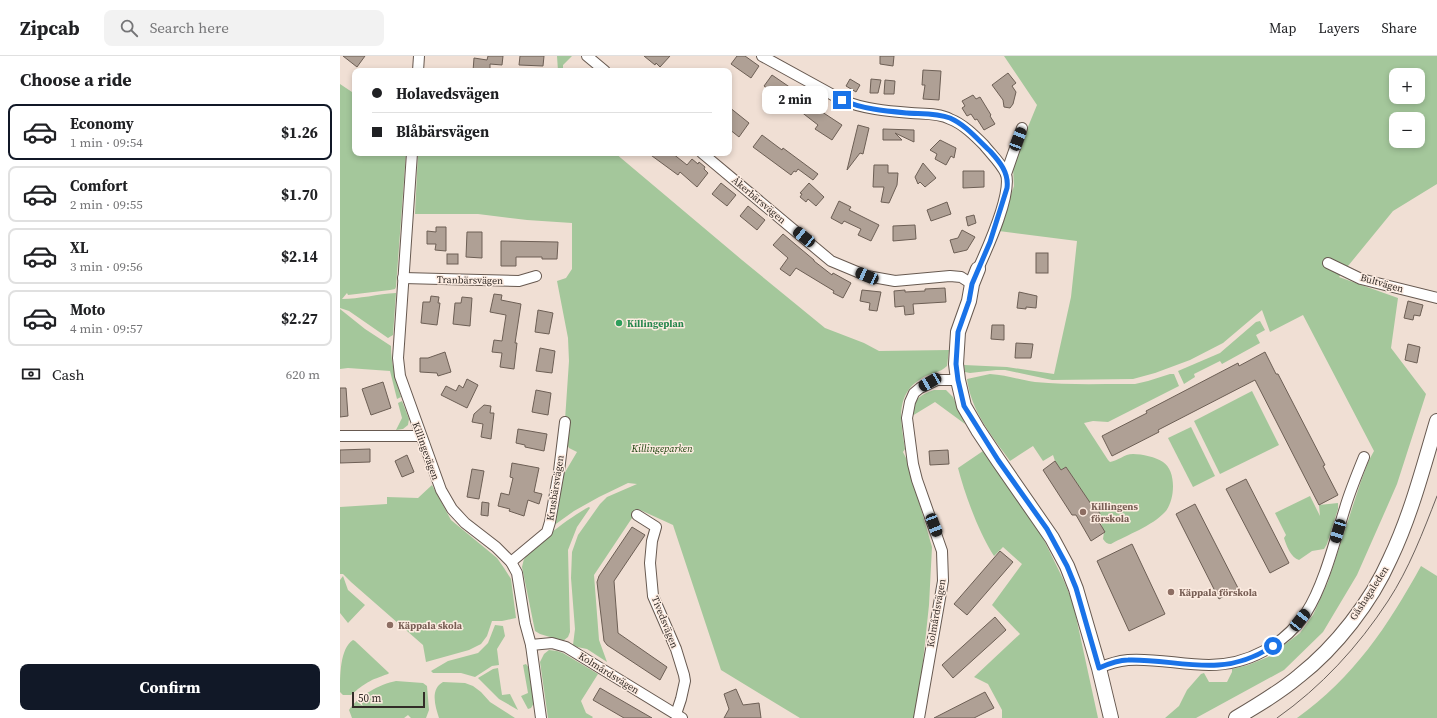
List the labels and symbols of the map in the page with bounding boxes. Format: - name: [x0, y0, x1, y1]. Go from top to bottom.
- callout: 2 min: [762, 86, 828, 114]
- route end: [833, 91, 851, 109]
- car: [1008, 126, 1028, 152]
- street label: Åkerbärsvägen: [729, 174, 789, 226]
- car: [791, 225, 817, 249]
- car: [854, 266, 880, 286]
- street label: Bultvägen: [1359, 271, 1405, 295]
- street label: Tranbärsvägen: [437, 273, 503, 287]
- place label: Killingeplan: [627, 317, 684, 330]
- marker: Killingeplan: [614, 318, 624, 328]
- car: [917, 371, 943, 393]
- street label: Killingevägen: [409, 420, 443, 482]
- park label: Killingeparken: [630, 442, 693, 455]
- street label: Krusbärsvägen: [543, 454, 567, 522]
- place label: Killingens förskola: [1091, 500, 1139, 525]
- marker: Killingens förskola: [1078, 507, 1088, 517]
- car: [924, 512, 944, 538]
- car: [1329, 518, 1347, 544]
- street label: Gåshagaleden: [1347, 563, 1391, 623]
- street label: Kolmårdsvägen: [924, 578, 948, 648]
- place label: Käppala förskola: [1179, 586, 1258, 599]
- marker: Käppala förskola: [1166, 587, 1176, 597]
- street label: Tivedsvägen: [649, 594, 681, 650]
- car: [1288, 607, 1312, 633]
- place label: Käppala skola: [398, 619, 463, 632]
- marker: Käppala skola: [385, 620, 395, 630]
- route start: [1264, 637, 1282, 655]
- street label: Kolmårdsvägen: [576, 649, 642, 697]
- scale bar: [352, 690, 425, 709]

